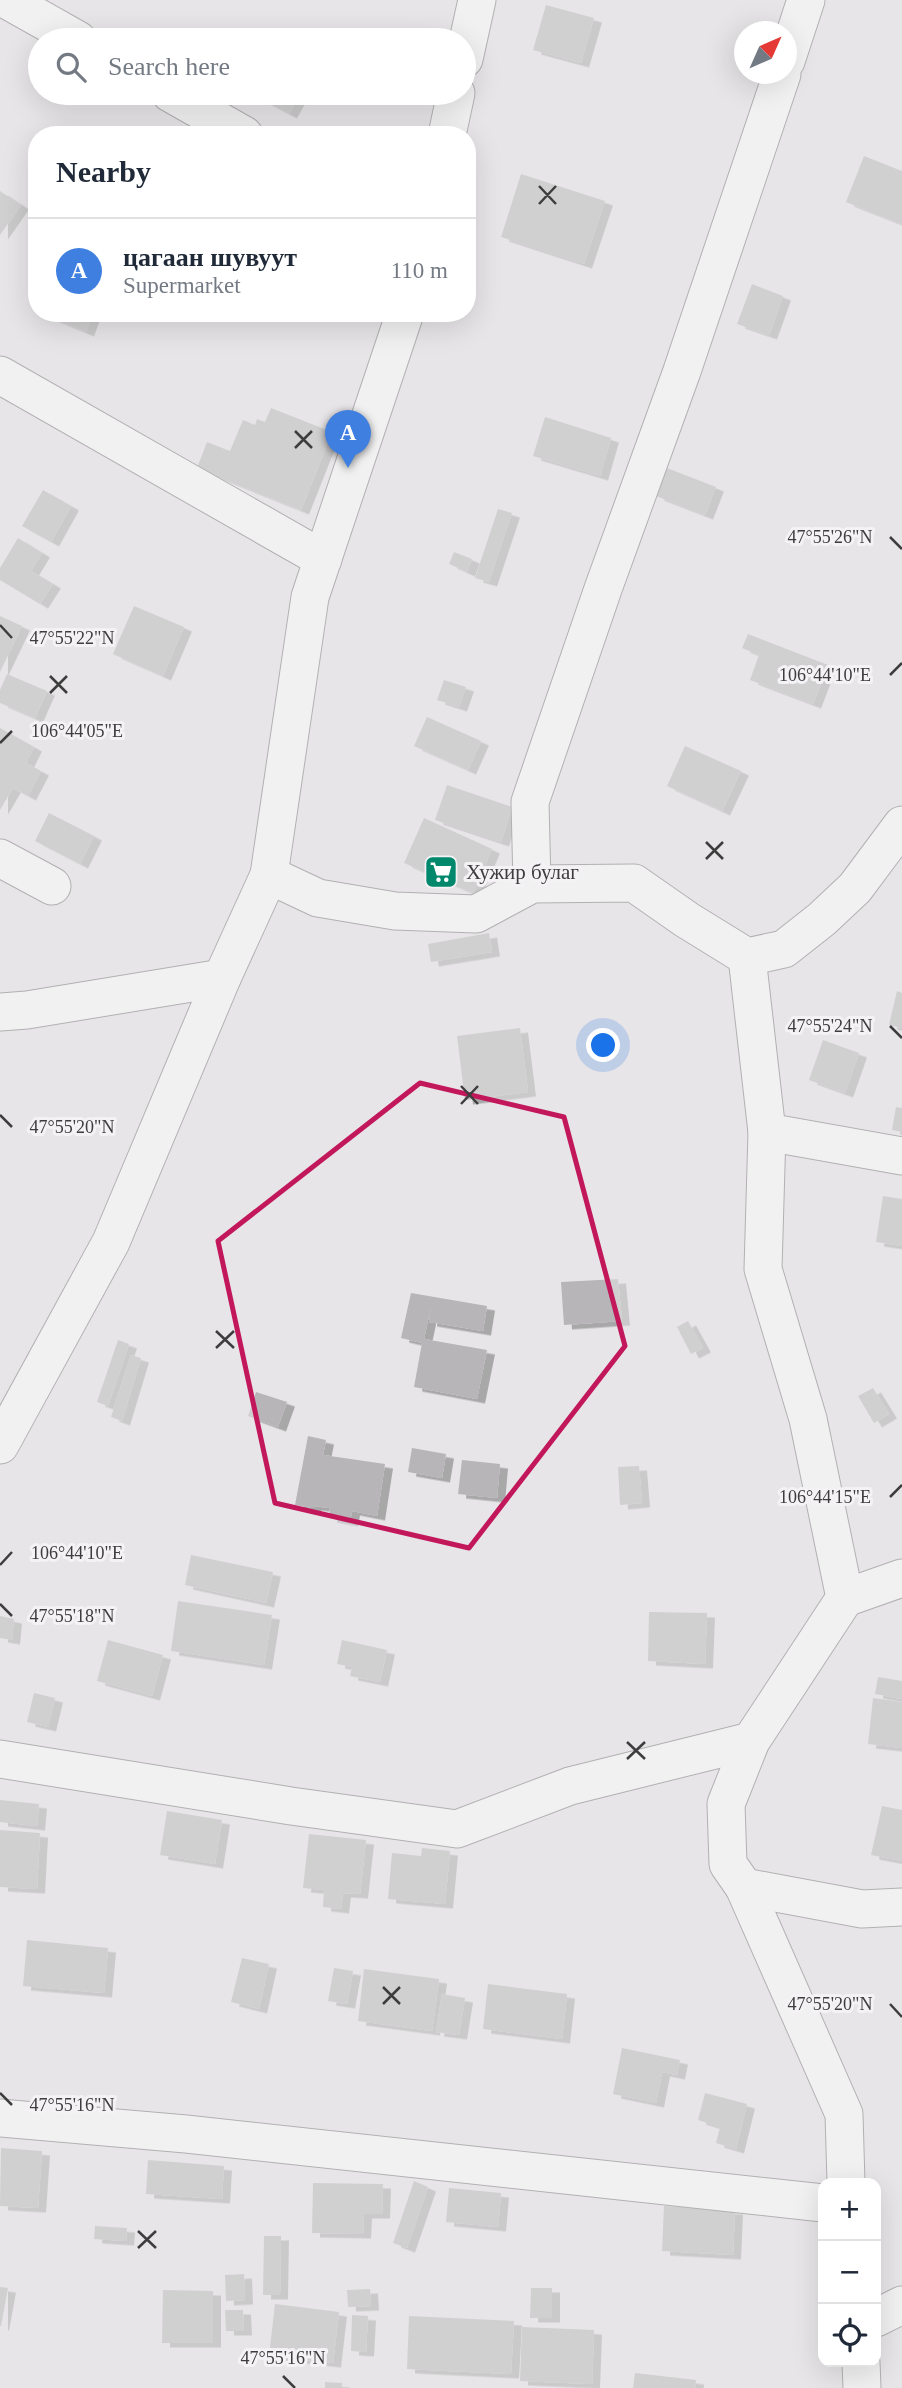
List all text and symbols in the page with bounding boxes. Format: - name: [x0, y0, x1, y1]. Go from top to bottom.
- north arrow: [734, 21, 797, 84]
- search box: [28, 28, 476, 105]
- icon: search: [52, 48, 90, 86]
- text: Search here: [108, 52, 230, 81]
- text: Nearby: [56, 155, 151, 188]
- text: цагаан шувуут: [123, 243, 297, 272]
- text: A: [71, 258, 87, 283]
- text: 110 m: [391, 258, 448, 283]
- text: Supermarket: [123, 273, 241, 298]
- pin: A: [325, 410, 371, 468]
- text: 47°55'26"N: [788, 527, 872, 547]
- text: 47°55'22"N: [30, 628, 114, 648]
- text: 106°44'10"E: [779, 665, 871, 685]
- text: 106°44'05"E: [31, 721, 123, 741]
- supermarket icon: Хужир булаг: [422, 853, 460, 891]
- place label: Хужир булаг: [466, 860, 579, 884]
- text: 47°55'24"N: [788, 1016, 872, 1036]
- your location: [586, 1028, 620, 1062]
- text: 47°55'20"N: [30, 1117, 114, 1137]
- text: 106°44'15"E: [779, 1487, 871, 1507]
- text: 106°44'10"E: [31, 1543, 123, 1563]
- text: 47°55'18"N: [30, 1606, 114, 1626]
- text: 47°55'20"N: [788, 1994, 872, 2014]
- text: 47°55'16"N: [30, 2095, 114, 2115]
- map controls: [818, 2178, 881, 2367]
- button: +: [818, 2178, 881, 2241]
- button: −: [818, 2241, 881, 2304]
- button: locate: [818, 2304, 881, 2367]
- text: 47°55'16"N: [241, 2348, 325, 2368]

